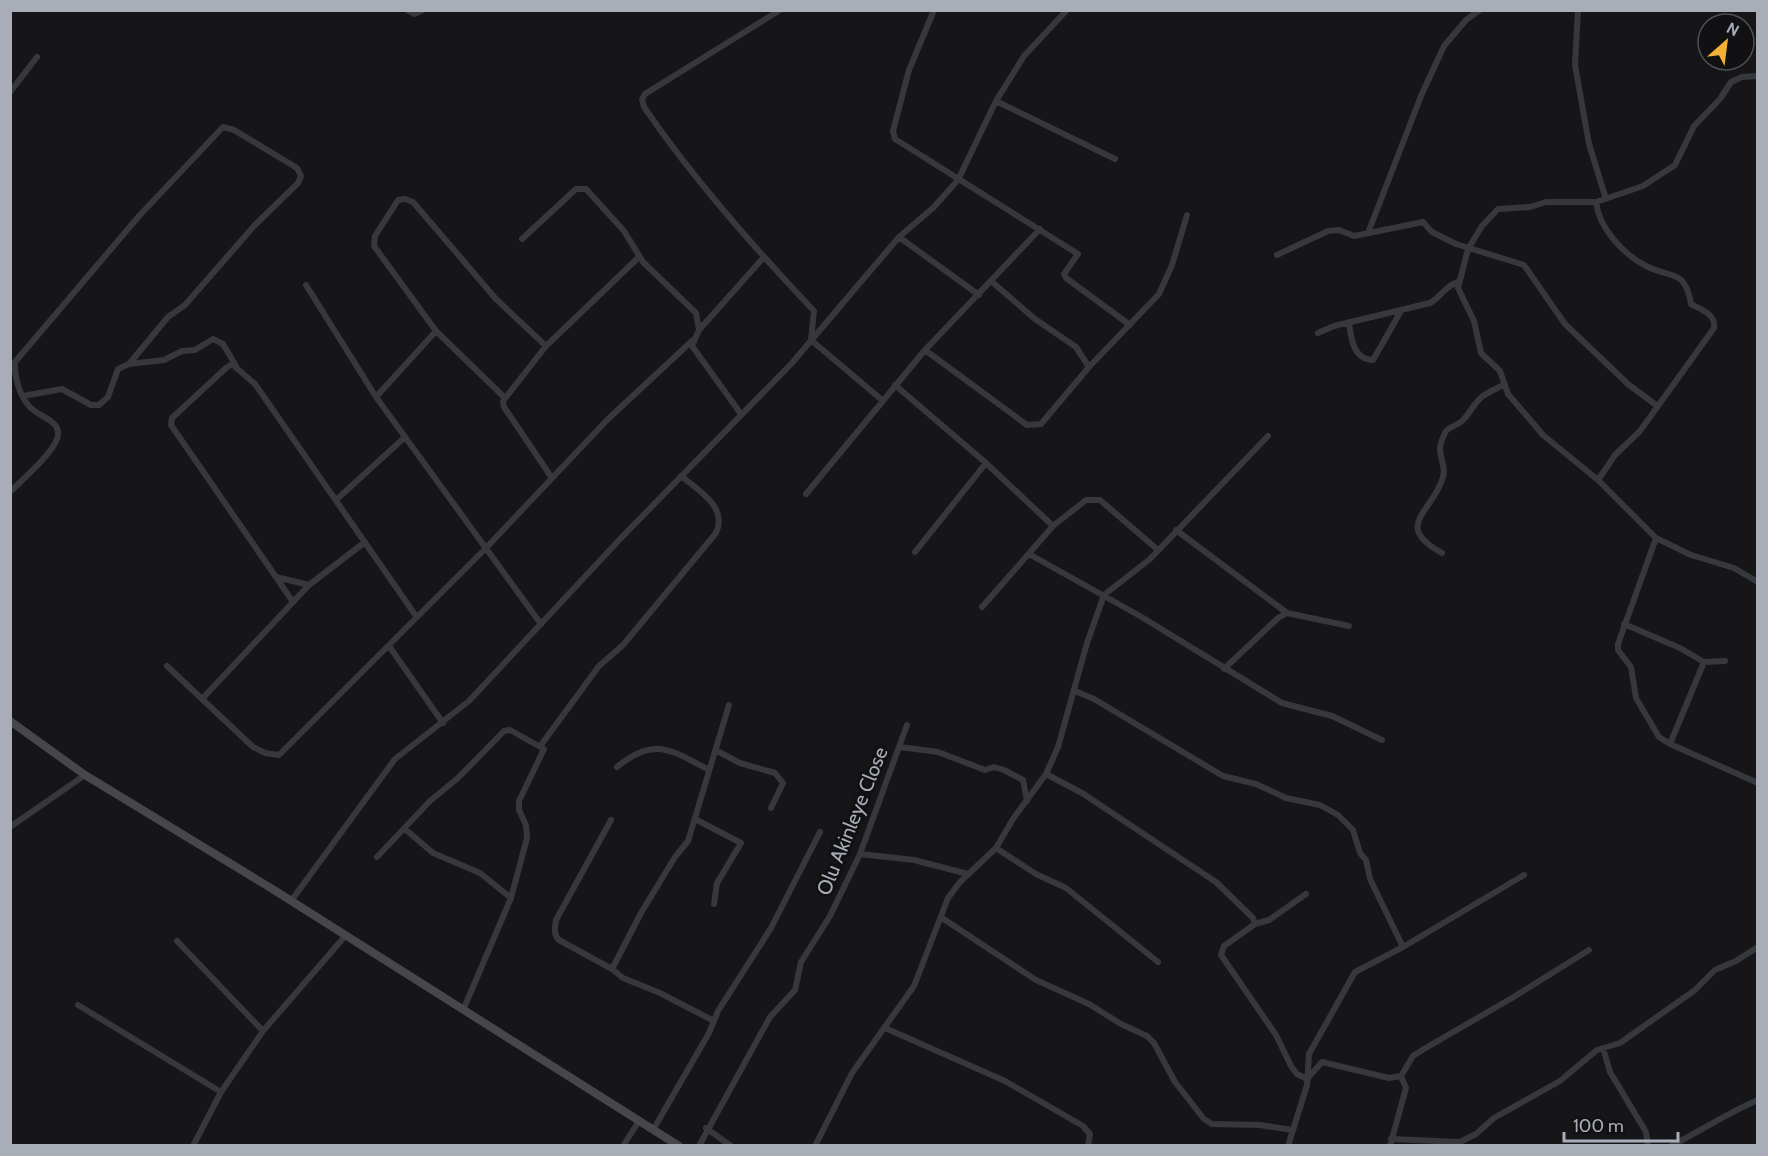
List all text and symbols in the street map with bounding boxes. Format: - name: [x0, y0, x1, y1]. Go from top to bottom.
- north arrow: [1696, 12, 1756, 72]
- text: N: [1723, 18, 1742, 40]
- street label: Olu Akinleye Close: [811, 743, 893, 899]
- scale bar: [1564, 1105, 1678, 1143]
- text: 100 m: [1573, 1115, 1624, 1137]

